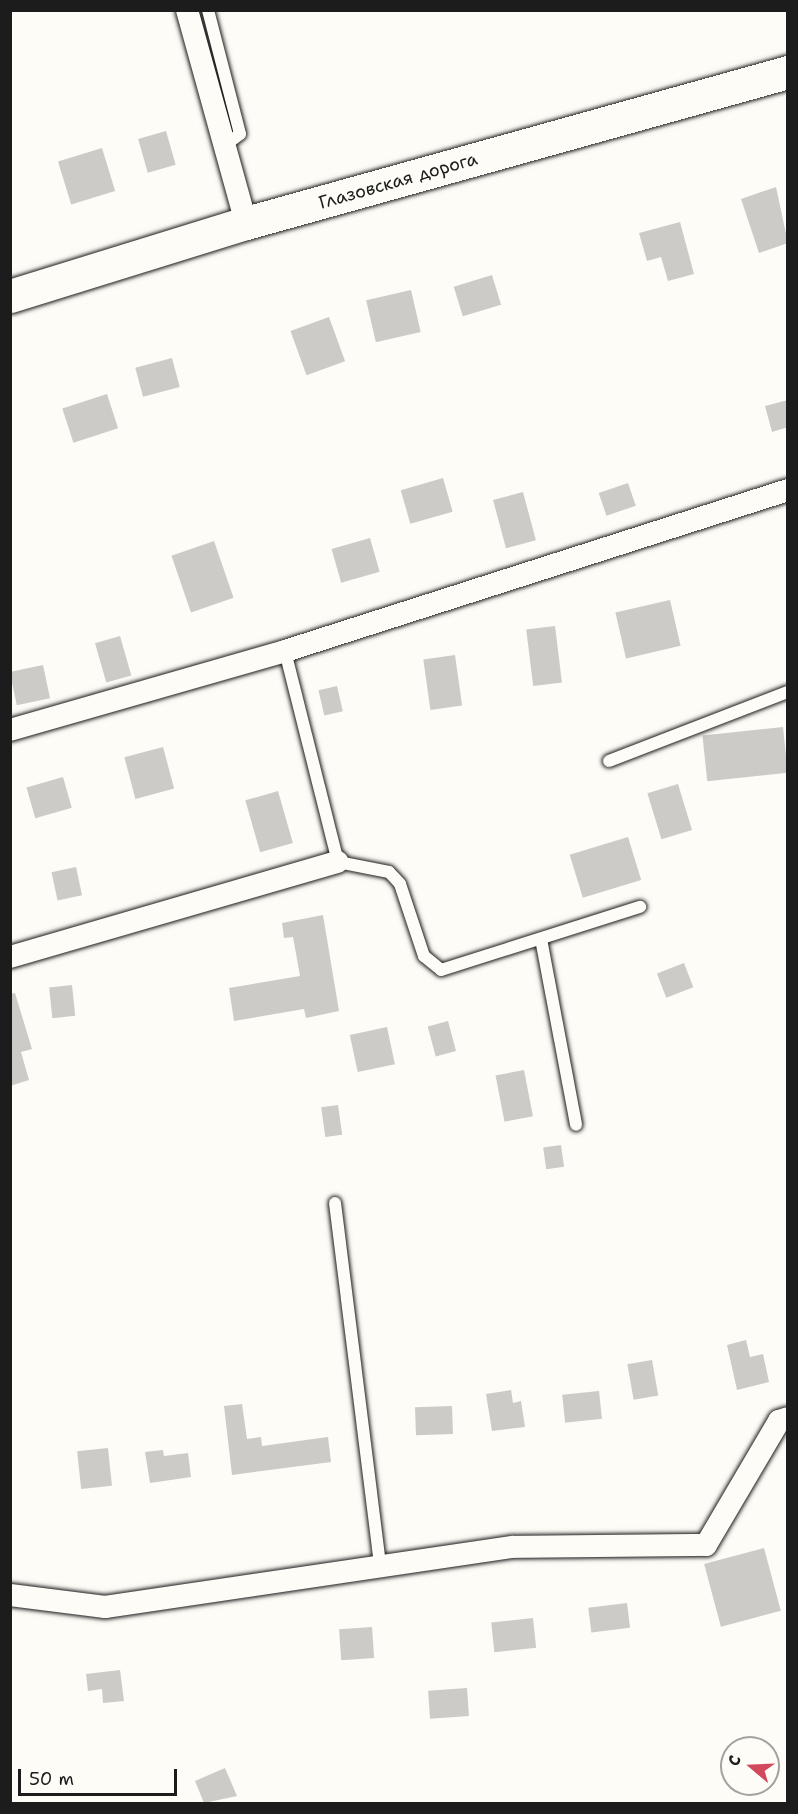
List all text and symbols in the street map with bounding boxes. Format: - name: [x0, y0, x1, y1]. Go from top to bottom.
- street label: Глазовская дорога: [316, 148, 480, 214]
- north arrow: [720, 1736, 780, 1796]
- text: С: [723, 1753, 746, 1769]
- scale bar: [21, 1757, 180, 1795]
- text: 50 m: [29, 1767, 74, 1791]

